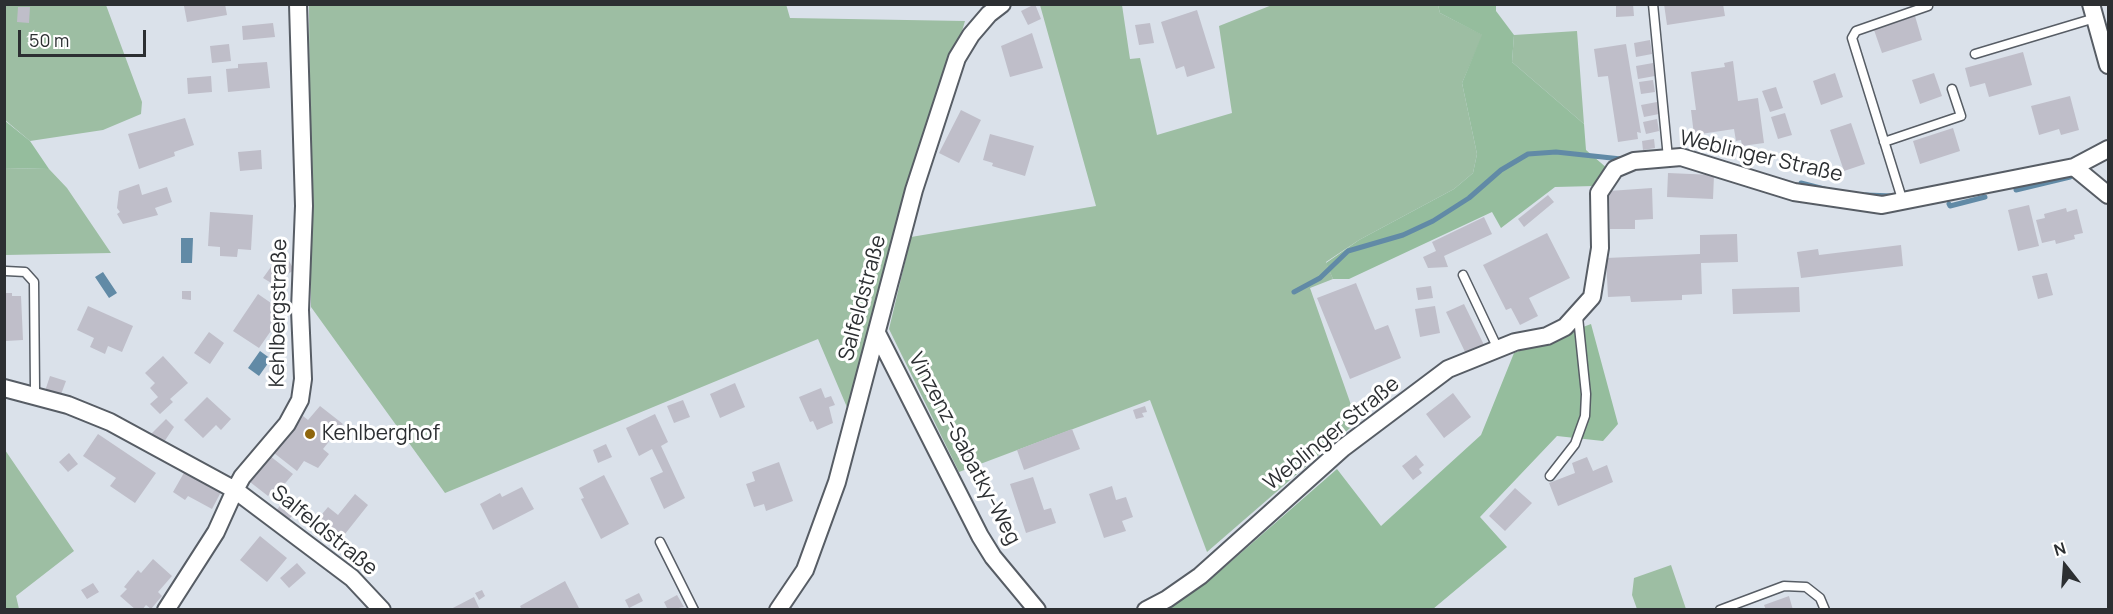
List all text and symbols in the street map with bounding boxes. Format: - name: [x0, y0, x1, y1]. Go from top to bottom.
- scale bar: [21, 18, 148, 56]
- text: 50 m: [29, 28, 69, 52]
- street label: Weblinger Straße: [1677, 126, 1845, 188]
- street label: Salfeldstraße: [834, 232, 892, 364]
- street label: Kehlbergstraße: [265, 238, 293, 388]
- street label: Vinzenz-Sabatky-Weg: [903, 349, 1025, 549]
- street label: Weblinger Straße: [1259, 372, 1405, 496]
- place label: Kehlberghof: [322, 421, 440, 447]
- marker: Kehlberghof: [303, 427, 317, 441]
- street label: Salfeldstraße: [266, 481, 382, 581]
- north arrow: [2035, 536, 2095, 596]
- text: N: [2051, 537, 2068, 561]

